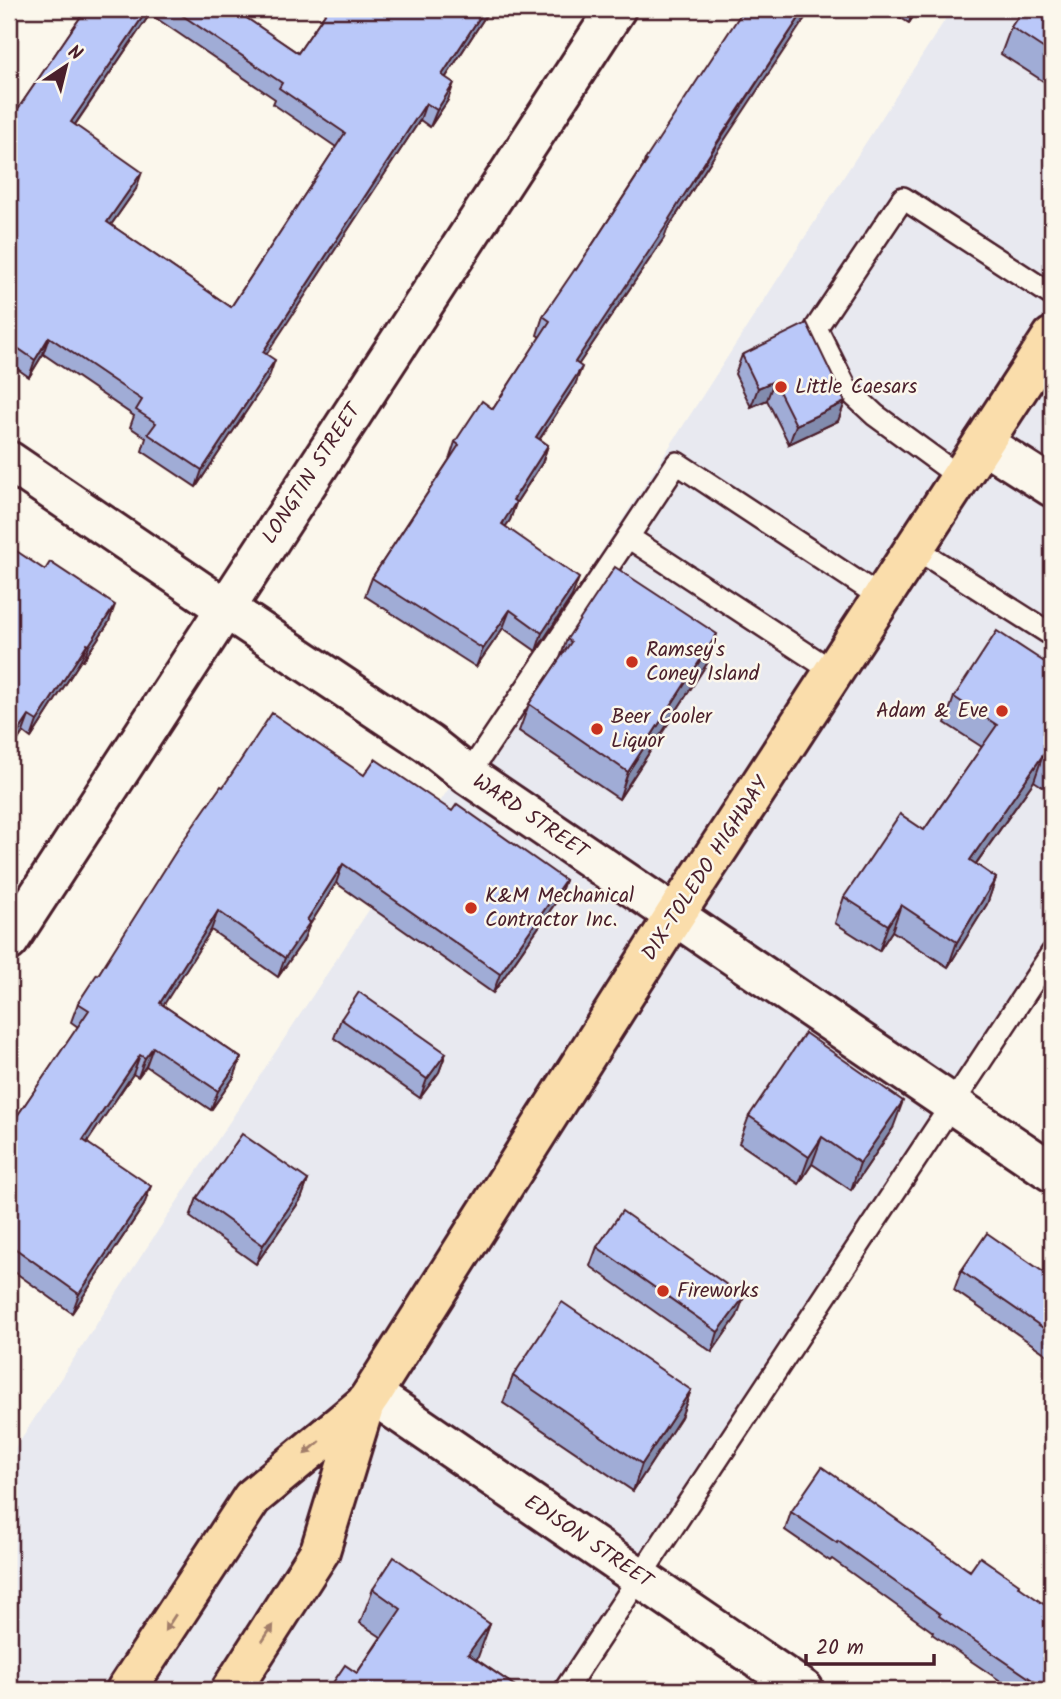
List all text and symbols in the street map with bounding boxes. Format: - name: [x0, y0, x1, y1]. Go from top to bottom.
- north arrow: [32, 32, 102, 102]
- text: N: [61, 38, 88, 69]
- place label: Little Caesars: [795, 371, 917, 404]
- marker: Little Caesars: [773, 379, 789, 395]
- street label: LONGTIN STREET: [254, 396, 371, 551]
- place label: Ramsey's Coney Island: [646, 634, 760, 691]
- marker: Ramsey's Coney Island: [624, 654, 640, 670]
- place label: Adam & Eve: [876, 695, 989, 728]
- place label: Beer Cooler Liquor: [611, 701, 713, 758]
- marker: Adam & Eve: [994, 703, 1010, 719]
- marker: Beer Cooler Liquor: [589, 721, 605, 737]
- street label: WARD STREET: [465, 766, 596, 869]
- street label: DIX-TOLEDO HIGHWAY: [634, 769, 779, 968]
- place label: K&M Mechanical Contractor Inc.: [485, 880, 634, 937]
- marker: K&M Mechanical Contractor Inc.: [463, 900, 479, 916]
- place label: Fireworks: [677, 1275, 759, 1308]
- marker: Fireworks: [655, 1283, 671, 1299]
- one-way arrow: [304, 1440, 321, 1455]
- street label: EDISON STREET: [517, 1487, 661, 1598]
- one-way arrow: [164, 1613, 177, 1632]
- scale bar: [806, 1622, 933, 1666]
- one-way arrow: [262, 1623, 275, 1642]
- text: 20 m: [816, 1632, 864, 1665]

